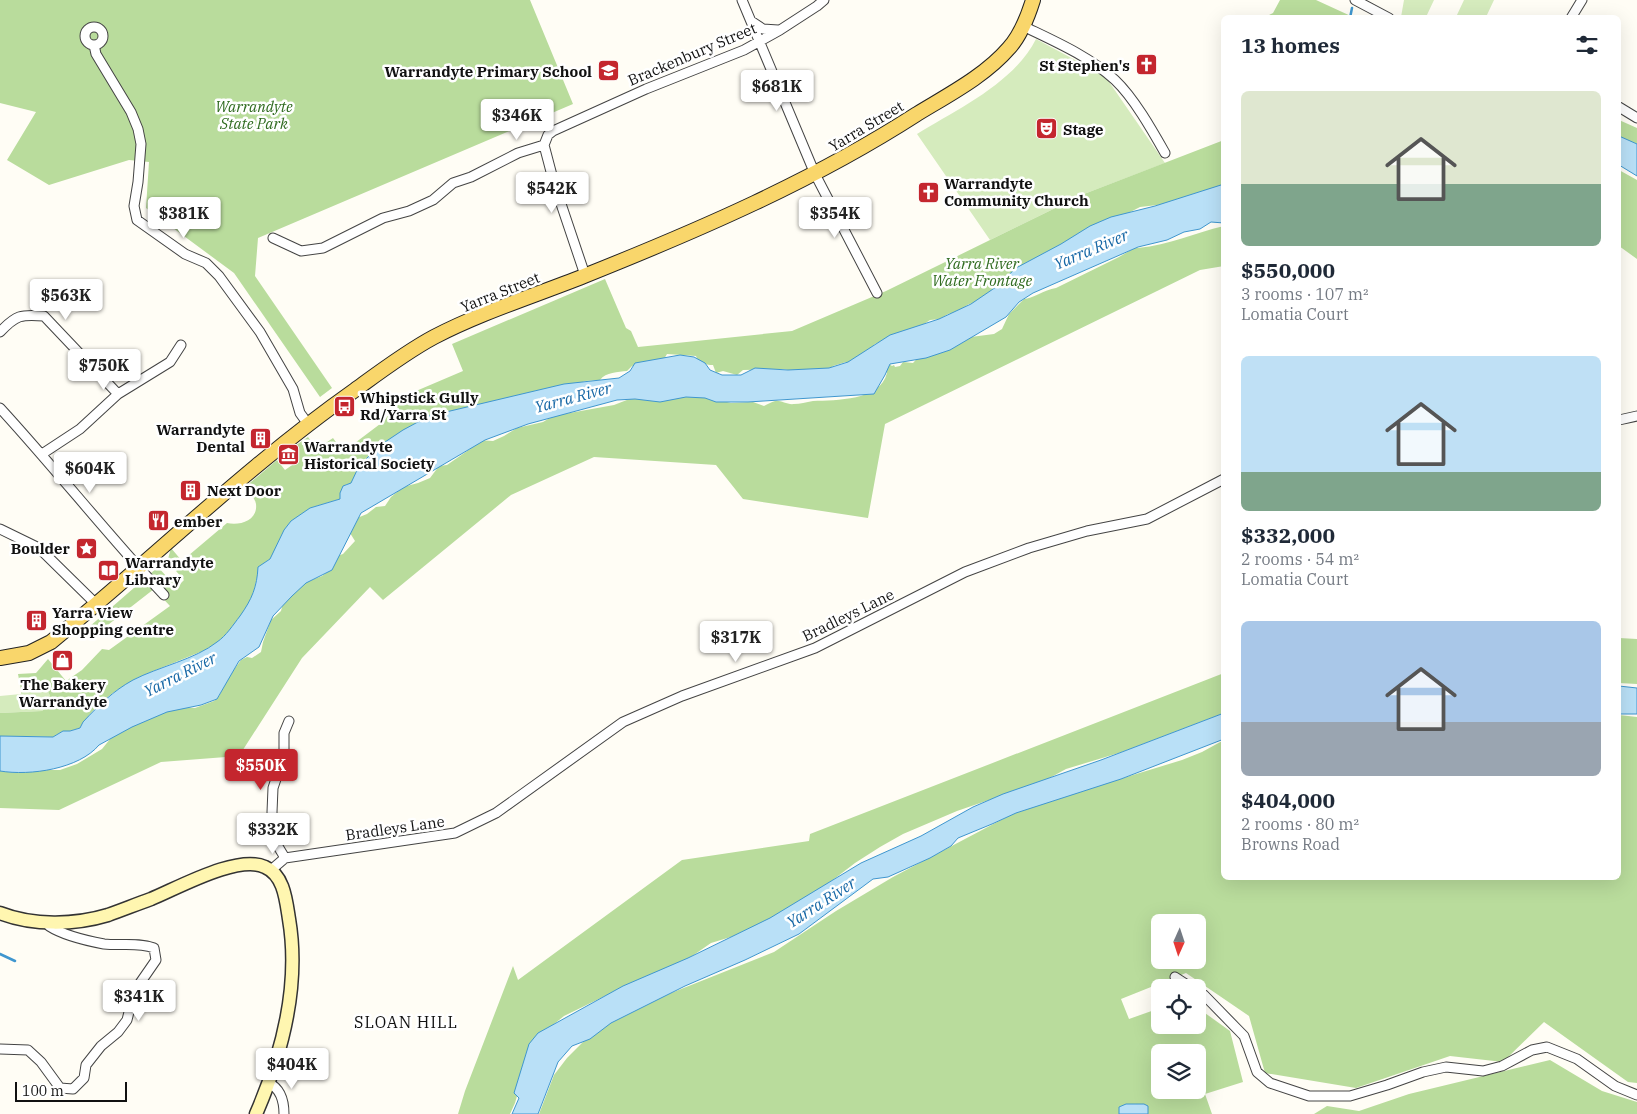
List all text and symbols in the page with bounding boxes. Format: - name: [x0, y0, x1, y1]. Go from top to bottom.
- street label: Brackenbury Street: [625, 18, 759, 90]
- text: 13 homes: [1241, 31, 1340, 59]
- icon: filters: [1573, 31, 1601, 59]
- church icon: St Stephen's: [1134, 53, 1158, 77]
- place label: St Stephen's: [1039, 56, 1130, 75]
- school or university icon: Warrandyte Primary School: [596, 59, 620, 83]
- place label: Warrandyte Primary School: [385, 62, 592, 81]
- pin: $681K: [742, 70, 812, 112]
- text: $681K: [752, 76, 802, 96]
- street label: Yarra Street: [825, 96, 907, 156]
- park label: Warrandyte State Park: [215, 97, 293, 133]
- pin: $346K: [482, 98, 552, 141]
- text: $346K: [492, 105, 542, 125]
- theatre icon: Stage: [1035, 117, 1059, 141]
- place label: Stage: [1063, 120, 1103, 139]
- icon: home: [1376, 124, 1466, 214]
- pin: $542K: [517, 172, 587, 214]
- place label: Warrandyte Community Church: [944, 174, 1089, 210]
- text: $542K: [527, 178, 577, 198]
- church icon: Warrandyte Community Church: [916, 180, 940, 204]
- pin: $381K: [149, 196, 219, 239]
- pin: $354K: [800, 196, 870, 239]
- text: $381K: [159, 203, 209, 223]
- text: $354K: [810, 203, 860, 223]
- water label: Yarra River: [1051, 224, 1132, 274]
- park label: Yarra River Water Frontage: [932, 254, 1032, 290]
- text: $550,000: [1241, 256, 1335, 284]
- street label: Yarra Street: [458, 268, 542, 316]
- pin: $563K: [31, 278, 101, 321]
- text: 3 rooms · 107 m²: [1241, 284, 1369, 304]
- text: $563K: [41, 285, 91, 305]
- text: Lomatia Court: [1241, 304, 1349, 324]
- pin: $750K: [69, 348, 139, 391]
- text: $750K: [79, 355, 129, 375]
- water label: Yarra River: [532, 377, 615, 417]
- place label: Whipstick Gully Rd/Yarra St: [360, 388, 479, 424]
- icon: home: [1376, 389, 1466, 479]
- bus stop icon: Whipstick Gully Rd/Yarra St: [332, 394, 356, 418]
- place label: Warrandyte Dental: [156, 420, 245, 456]
- building icon: Warrandyte Dental: [249, 426, 273, 450]
- place label: Warrandyte Historical Society: [304, 437, 435, 473]
- museum icon: Warrandyte Historical Society: [276, 443, 300, 467]
- pin: $604K: [55, 452, 125, 494]
- text: $604K: [65, 458, 115, 478]
- building icon: Next Door: [179, 478, 203, 502]
- place label: Next Door: [207, 481, 282, 500]
- restaurant icon: ember: [146, 509, 170, 533]
- place label: ember: [174, 512, 223, 531]
- text: $332,000: [1241, 521, 1335, 549]
- place icon: Boulder: [74, 536, 98, 560]
- place label: Boulder: [11, 539, 71, 558]
- text: 2 rooms · 54 m²: [1241, 549, 1359, 569]
- place label: Warrandyte Library: [125, 553, 214, 589]
- library icon: Warrandyte Library: [97, 559, 121, 583]
- text: Lomatia Court: [1241, 569, 1349, 589]
- street label: Bradleys Lane: [799, 585, 897, 645]
- place label: Yarra View Shopping centre: [52, 603, 174, 639]
- building icon: Yarra View Shopping centre: [24, 609, 48, 633]
- pin: $317K: [701, 620, 771, 663]
- text: $317K: [711, 627, 761, 647]
- water label: Yarra River: [140, 647, 221, 701]
- shop icon: The Bakery Warrandyte: [51, 649, 75, 673]
- icon: home: [1376, 654, 1466, 744]
- place label: The Bakery Warrandyte: [19, 675, 107, 711]
- pin: $550K: [226, 748, 296, 791]
- text: $550K: [236, 755, 286, 775]
- text: $404,000: [1241, 786, 1335, 814]
- pin: $332K: [238, 812, 308, 855]
- street label: Bradleys Lane: [344, 812, 446, 844]
- text: 2 rooms · 80 m²: [1241, 814, 1359, 834]
- text: $332K: [248, 819, 298, 839]
- text: Browns Road: [1241, 834, 1340, 854]
- water label: Yarra River: [782, 872, 860, 932]
- north arrow: [1151, 914, 1206, 969]
- map controls: [1151, 914, 1206, 1099]
- button: locate: [1151, 979, 1206, 1034]
- pin: $341K: [104, 980, 174, 1022]
- text: $341K: [114, 986, 164, 1006]
- district label: SLOAN HILL: [354, 1012, 458, 1032]
- button: layers: [1151, 1044, 1206, 1099]
- pin: $404K: [257, 1048, 327, 1090]
- text: $404K: [267, 1054, 317, 1074]
- scale bar: [15, 1079, 128, 1102]
- text: 100 m: [22, 1082, 64, 1100]

